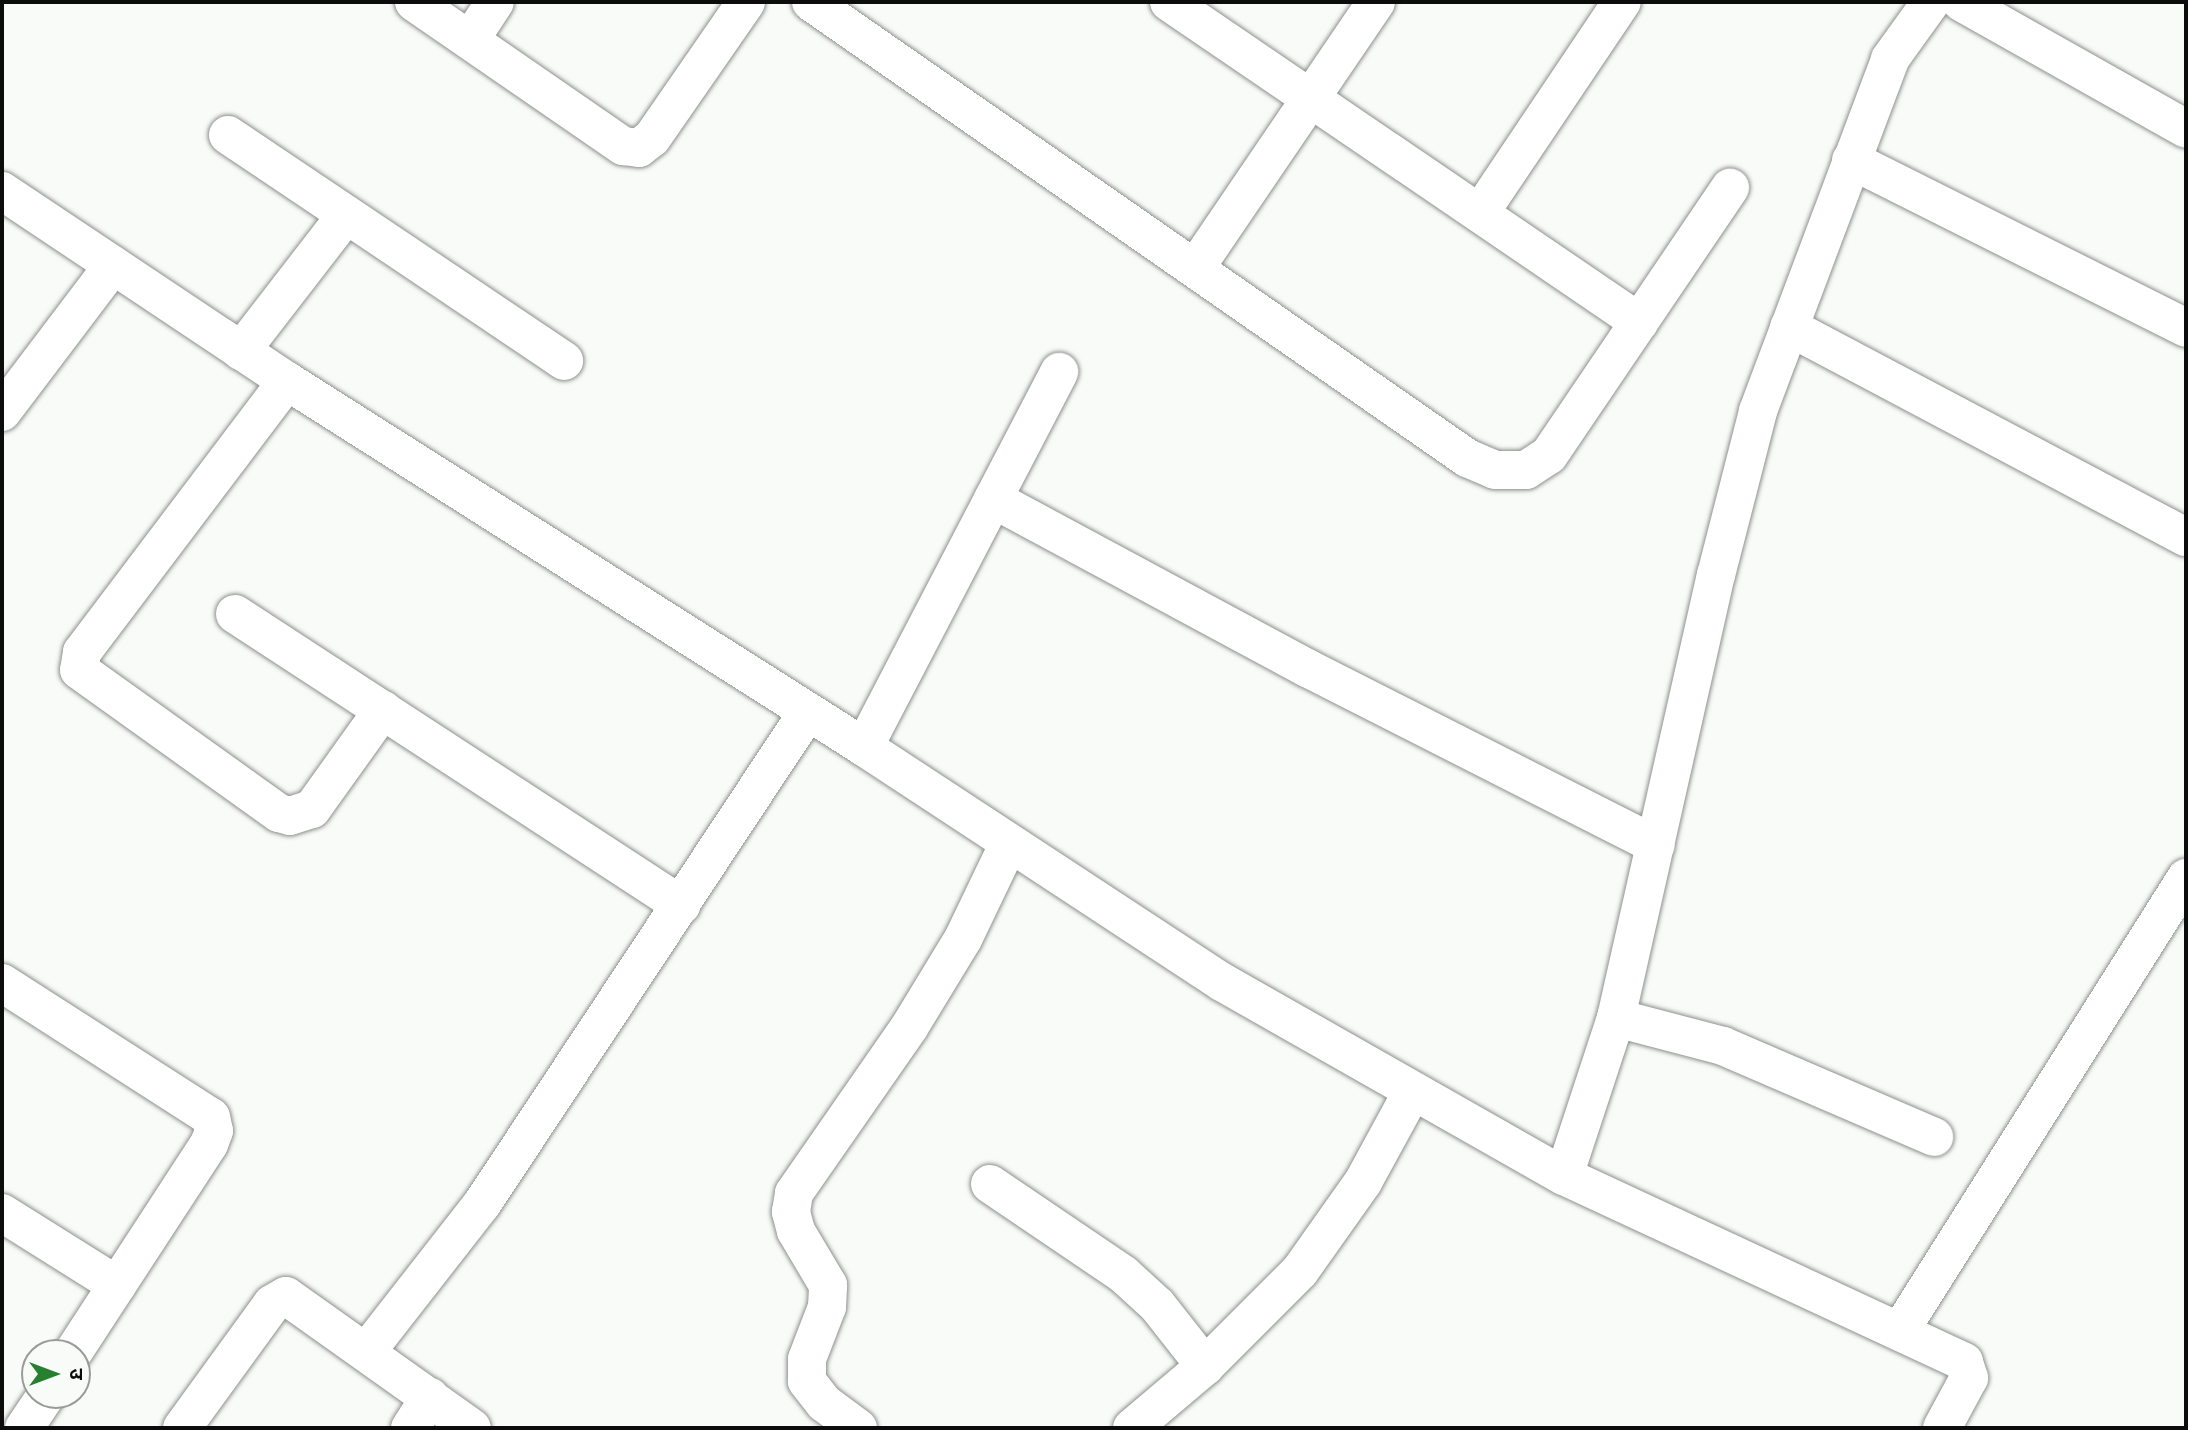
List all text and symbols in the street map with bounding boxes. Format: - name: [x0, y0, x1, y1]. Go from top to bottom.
- north arrow: [21, 1339, 91, 1409]
- text: उ: [64, 1368, 87, 1380]

